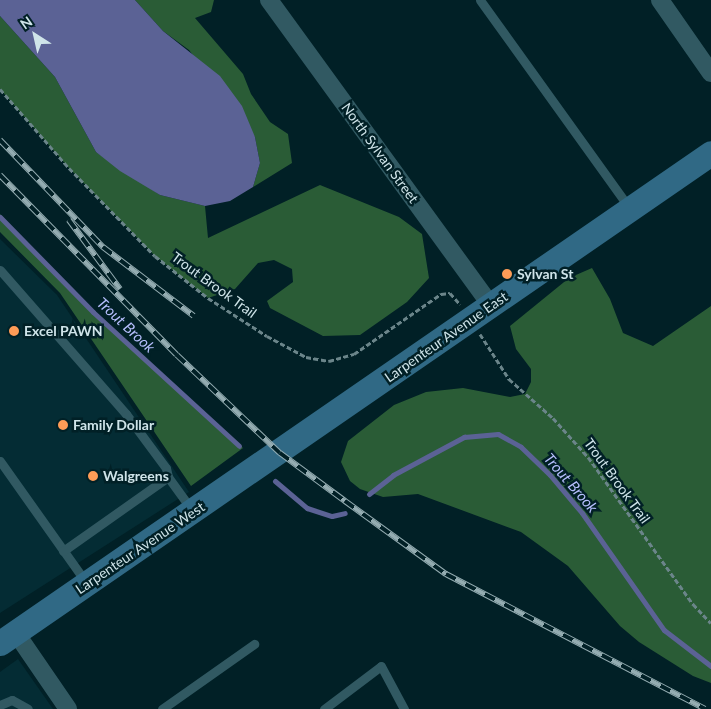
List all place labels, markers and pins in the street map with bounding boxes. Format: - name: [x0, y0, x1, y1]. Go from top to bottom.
- place label: Sylvan St: [517, 266, 573, 282]
- marker: Sylvan St: [501, 268, 513, 280]
- place label: Excel PAWN: [24, 323, 103, 339]
- marker: Excel PAWN: [8, 325, 20, 337]
- place label: Family Dollar: [73, 417, 155, 433]
- marker: Family Dollar: [57, 419, 69, 431]
- place label: Walgreens: [103, 468, 169, 484]
- marker: Walgreens: [87, 470, 99, 482]

